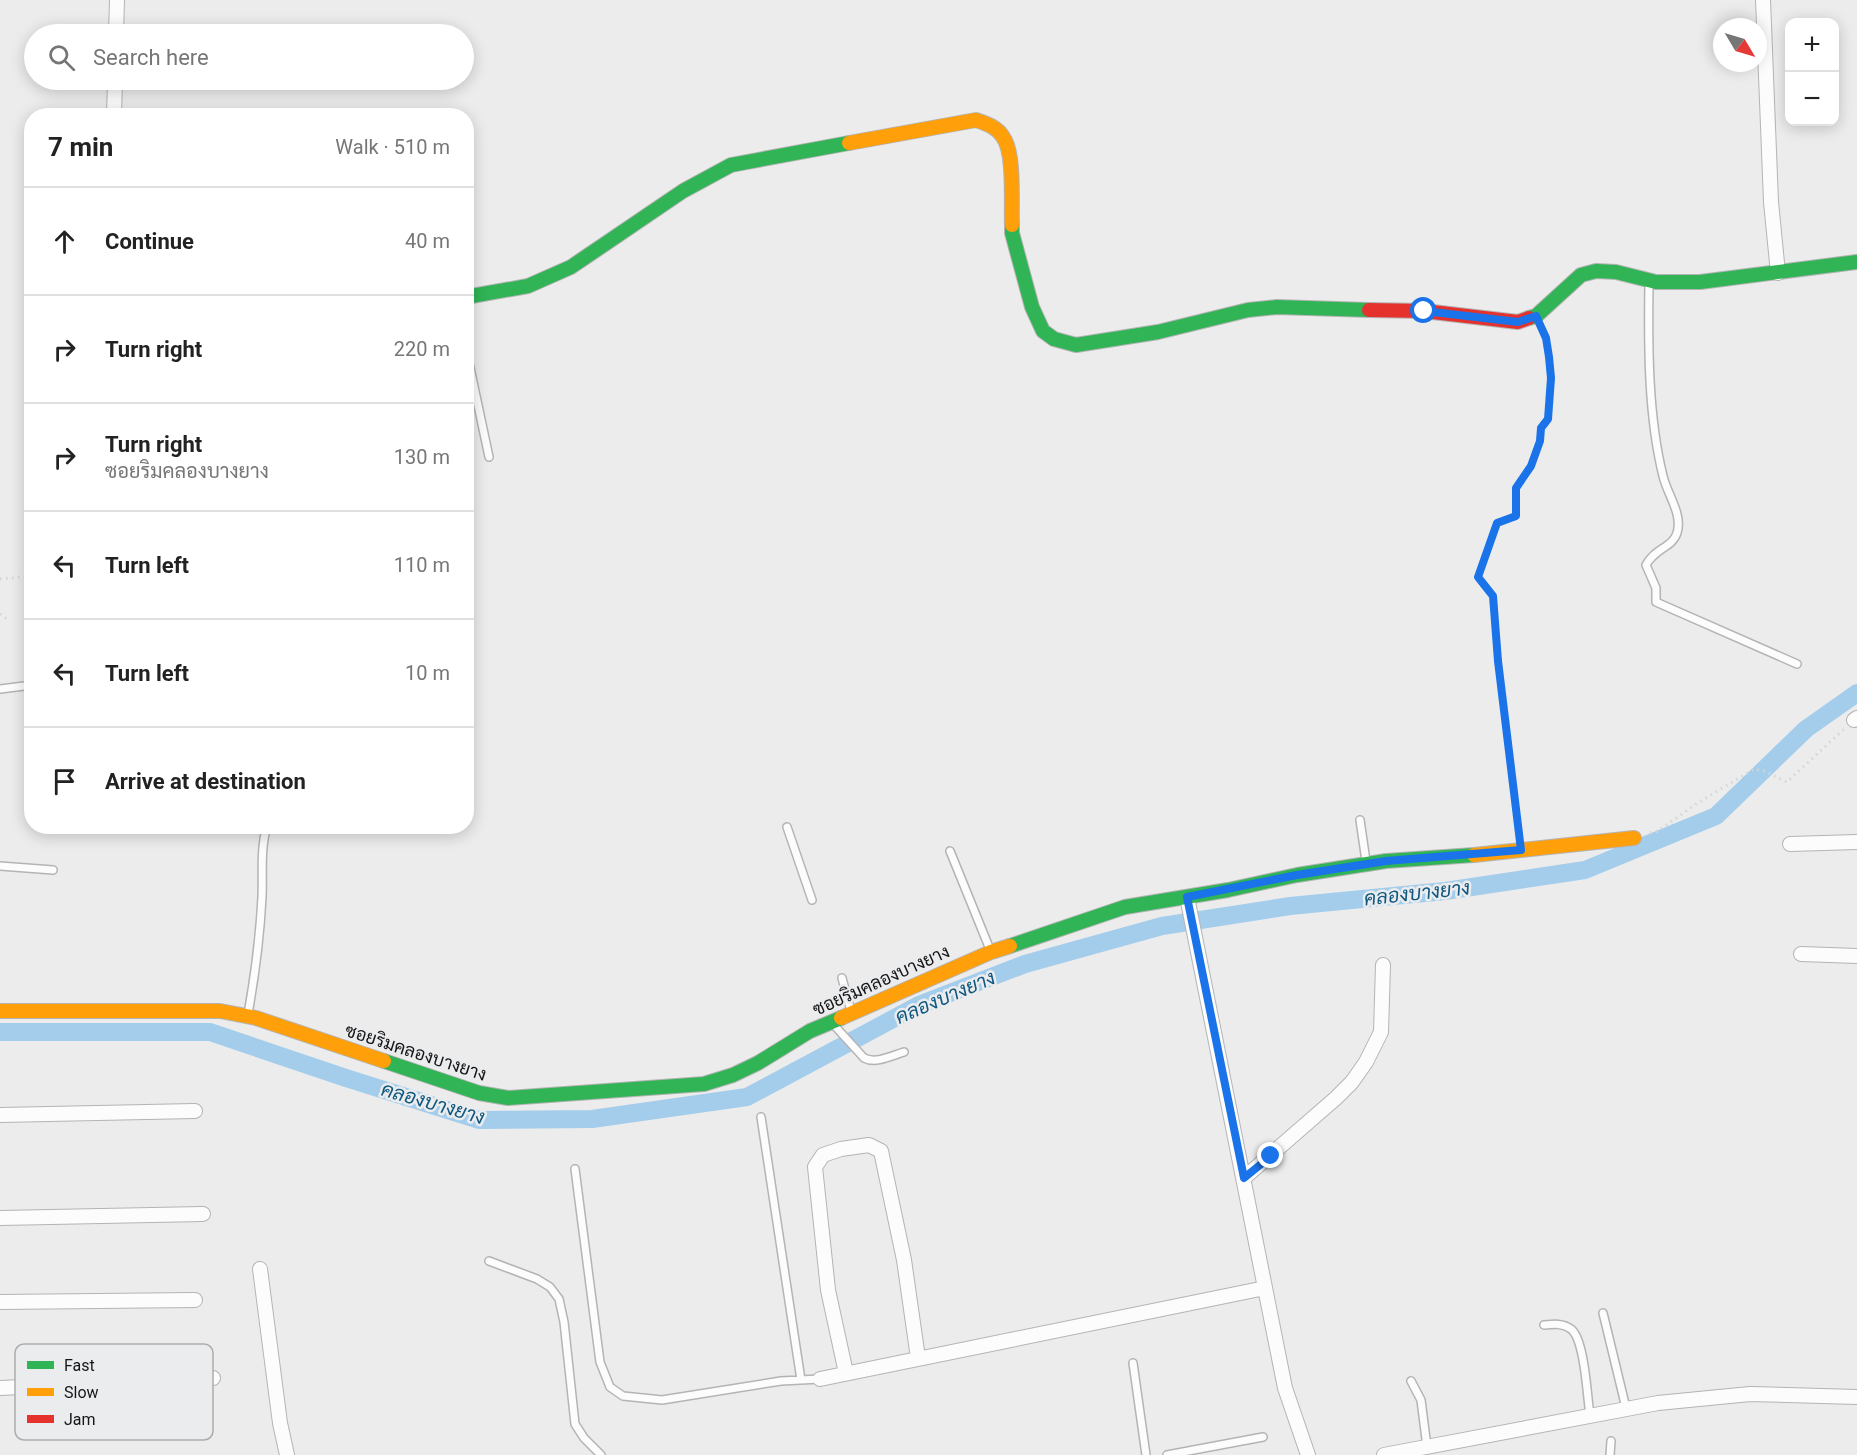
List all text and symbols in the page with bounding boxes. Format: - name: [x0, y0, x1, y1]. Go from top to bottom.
- north arrow: [1713, 18, 1767, 72]
- map controls: [1785, 18, 1839, 126]
- button: +: [1785, 18, 1839, 72]
- search box: [24, 24, 474, 90]
- icon: search: [45, 41, 78, 74]
- text: Search here: [93, 45, 209, 70]
- button: −: [1785, 72, 1839, 126]
- text: 7 min: [48, 132, 113, 162]
- text: Walk · 510 m: [335, 135, 450, 159]
- icon: ahead: [48, 225, 81, 258]
- text: Continue: [105, 229, 194, 254]
- text: 40 m: [405, 229, 450, 253]
- route start: [1410, 297, 1436, 323]
- icon: right: [48, 333, 81, 366]
- text: Turn right: [105, 337, 202, 362]
- text: 220 m: [394, 337, 450, 361]
- text: Turn right: [105, 432, 202, 457]
- icon: right: [48, 441, 81, 474]
- text: 130 m: [394, 445, 450, 469]
- text: ซอยริมคลองบางยาง: [105, 459, 269, 483]
- icon: left: [48, 549, 81, 582]
- text: Turn left: [105, 553, 189, 578]
- text: 110 m: [394, 553, 450, 577]
- icon: left: [48, 657, 81, 690]
- text: Turn left: [105, 661, 189, 686]
- text: 10 m: [405, 661, 450, 685]
- icon: arrive: [48, 765, 81, 798]
- text: Arrive at destination: [105, 769, 306, 794]
- water label: คลองบางยาง: [1363, 876, 1471, 910]
- street label: ซอยริมคลองบางยาง: [809, 940, 953, 1020]
- water label: คลองบางยาง: [891, 965, 999, 1029]
- street label: ซอยริมคลองบางยาง: [343, 1019, 489, 1085]
- water label: คลองบางยาง: [379, 1077, 487, 1129]
- route end: [1257, 1142, 1283, 1168]
- legend: [15, 1344, 213, 1440]
- text: Fast: [64, 1356, 95, 1375]
- text: Slow: [64, 1383, 99, 1402]
- text: Jam: [64, 1410, 96, 1429]

